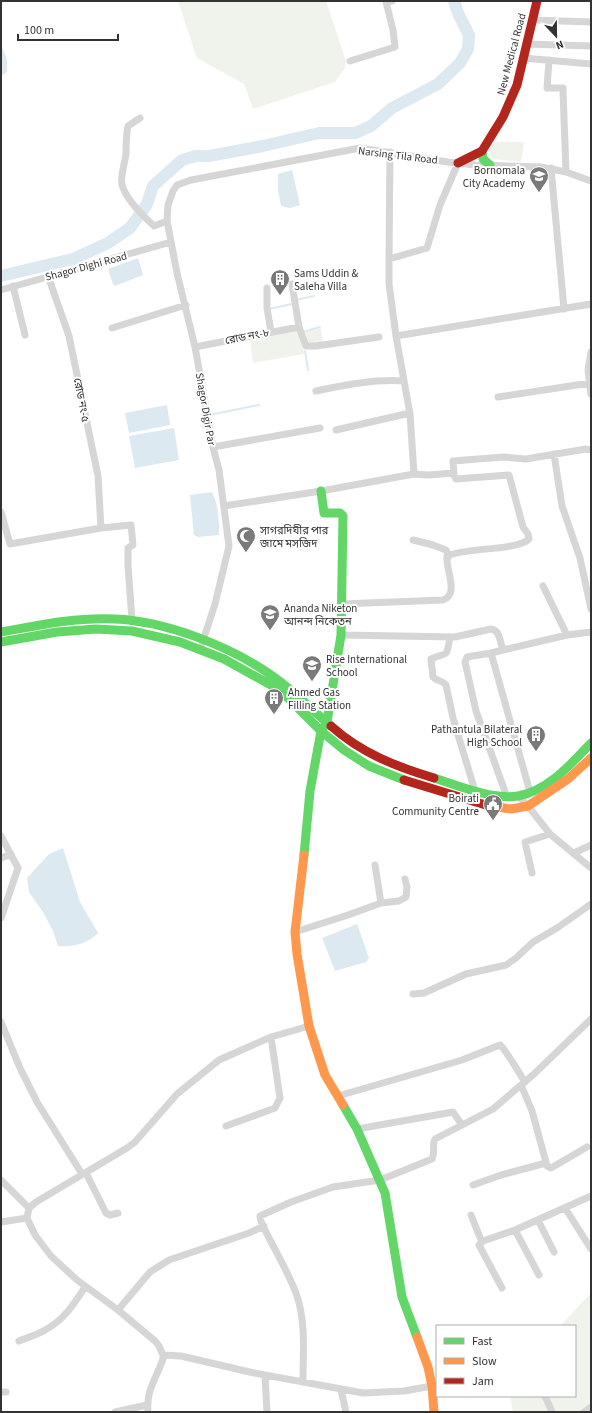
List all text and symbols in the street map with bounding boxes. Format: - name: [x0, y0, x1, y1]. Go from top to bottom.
- street label: New Medical Road: [493, 12, 530, 97]
- scale bar: [18, 16, 118, 42]
- north arrow: [536, 16, 576, 56]
- text: 100 m: [24, 22, 54, 39]
- text: N: [553, 36, 566, 53]
- street label: Narsing Tila Road: [357, 143, 439, 168]
- place label: Bornomala City Academy: [463, 163, 525, 191]
- school or university icon: Bornomala City Academy: [528, 165, 550, 193]
- street label: Shagor Dighi Road: [43, 248, 129, 285]
- place label: Sams Uddin & Saleha Villa: [294, 266, 359, 294]
- building icon: Sams Uddin & Saleha Villa: [269, 268, 291, 296]
- street label: রোড নং-৮: [224, 325, 271, 348]
- street label: Shagor Digir Par: [192, 372, 219, 447]
- street label: রোড নং-৫: [70, 377, 93, 424]
- place label: সাগরদিঘীর পার জামে মসজিদ: [259, 523, 329, 551]
- mosque icon: সাগরদিঘীর পার জামে মসজিদ: [235, 525, 257, 553]
- place label: Ananda Niketon আনন্দ নিকেতন: [283, 601, 357, 629]
- school or university icon: Ananda Niketon আনন্দ নিকেতন: [259, 603, 281, 631]
- place label: Rise International School: [326, 652, 407, 680]
- school or university icon: Rise International School: [301, 654, 323, 682]
- place label: Ahmed Gas Filling Station: [288, 685, 351, 713]
- building icon: Ahmed Gas Filling Station: [263, 687, 285, 715]
- place label: Pathantula Bilateral High School: [431, 722, 522, 750]
- building icon: Pathantula Bilateral High School: [525, 724, 547, 752]
- place label: Boirati Community Centre: [392, 791, 480, 819]
- public building icon: Boirati Community Centre: [482, 793, 504, 821]
- legend: [436, 1325, 576, 1397]
- text: Fast: [472, 1333, 492, 1350]
- text: Slow: [472, 1353, 497, 1370]
- text: Jam: [472, 1373, 494, 1390]

